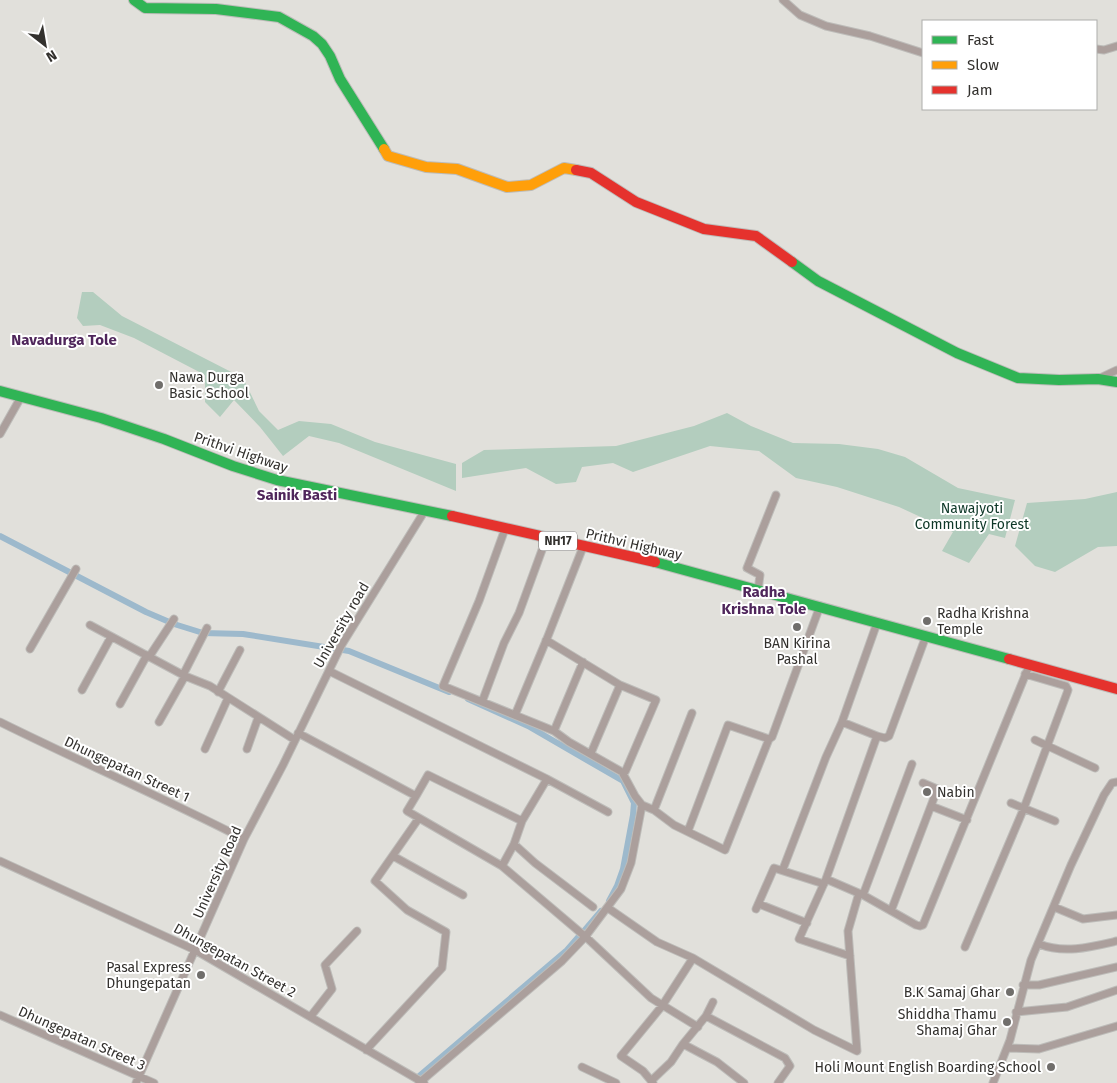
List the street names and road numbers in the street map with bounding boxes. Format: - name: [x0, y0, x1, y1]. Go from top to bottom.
- street label: Prithvi Highway: [192, 428, 290, 477]
- street label: Prithvi Highway: [584, 525, 684, 564]
- road number: NH17: [539, 532, 577, 550]
- street label: University road: [310, 579, 373, 671]
- street label: Dhungepatan Street 1: [61, 733, 192, 806]
- street label: University Road: [189, 823, 245, 921]
- street label: Dhungepatan Street 2: [171, 920, 299, 1001]
- street label: Dhungepatan Street 3: [16, 1003, 148, 1074]

